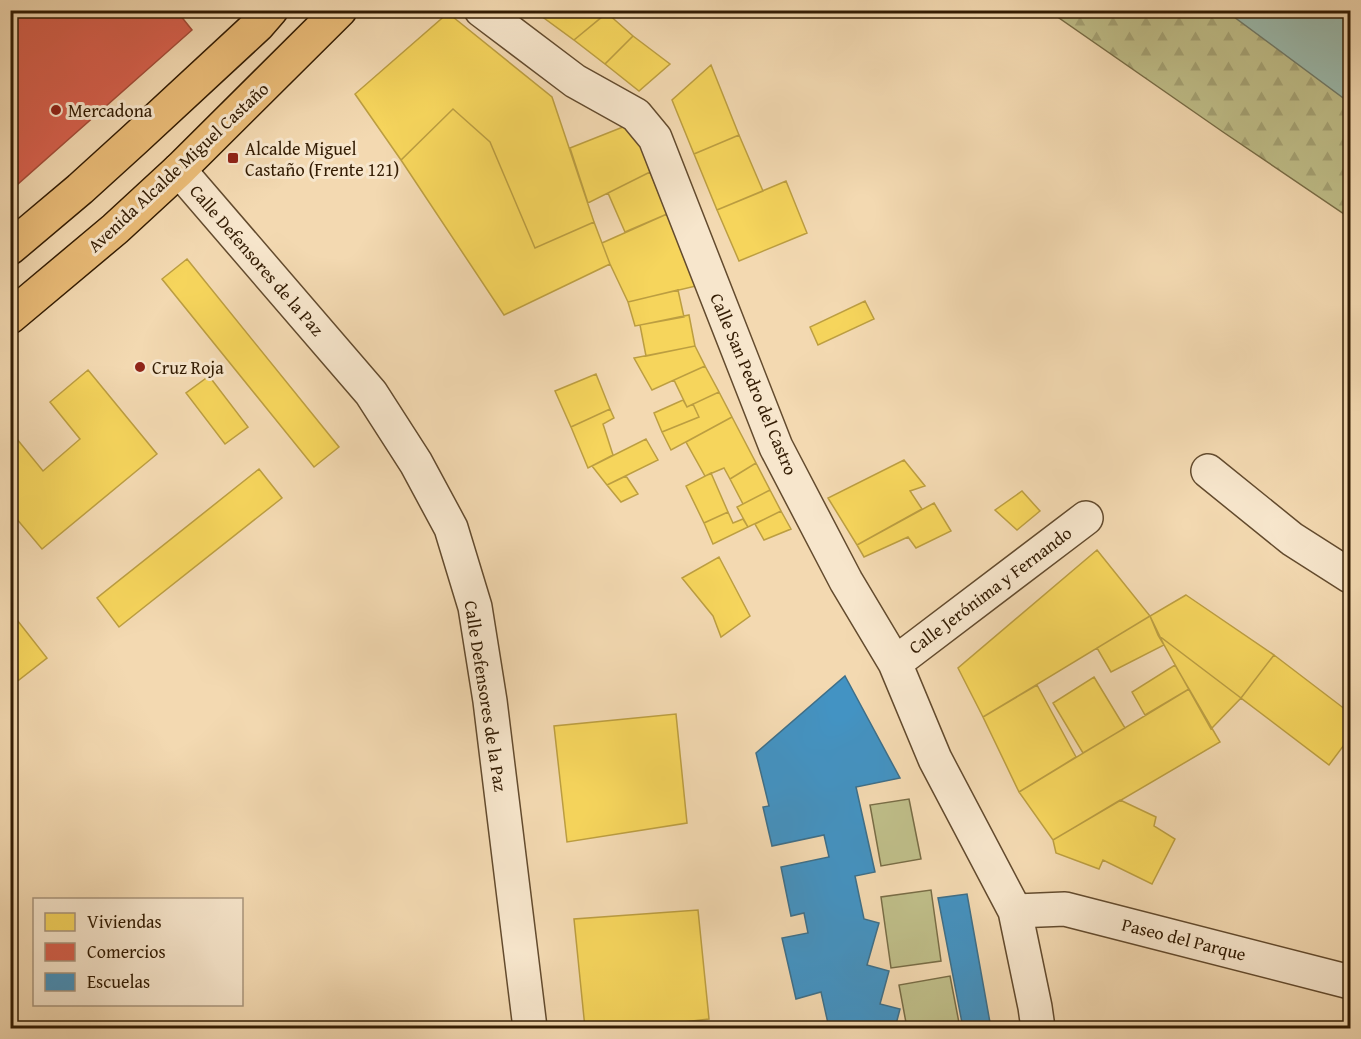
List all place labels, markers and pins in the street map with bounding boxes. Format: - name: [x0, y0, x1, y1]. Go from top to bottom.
- place label: Mercadona: [68, 97, 153, 124]
- marker: Mercadona: [49, 103, 63, 117]
- place label: Alcalde Miguel Castaño (Frente 121): [245, 135, 399, 183]
- marker: Alcalde Miguel Castaño (Frente 121): [226, 151, 240, 165]
- place label: Cruz Roja: [152, 354, 224, 381]
- marker: Cruz Roja: [133, 360, 147, 374]

